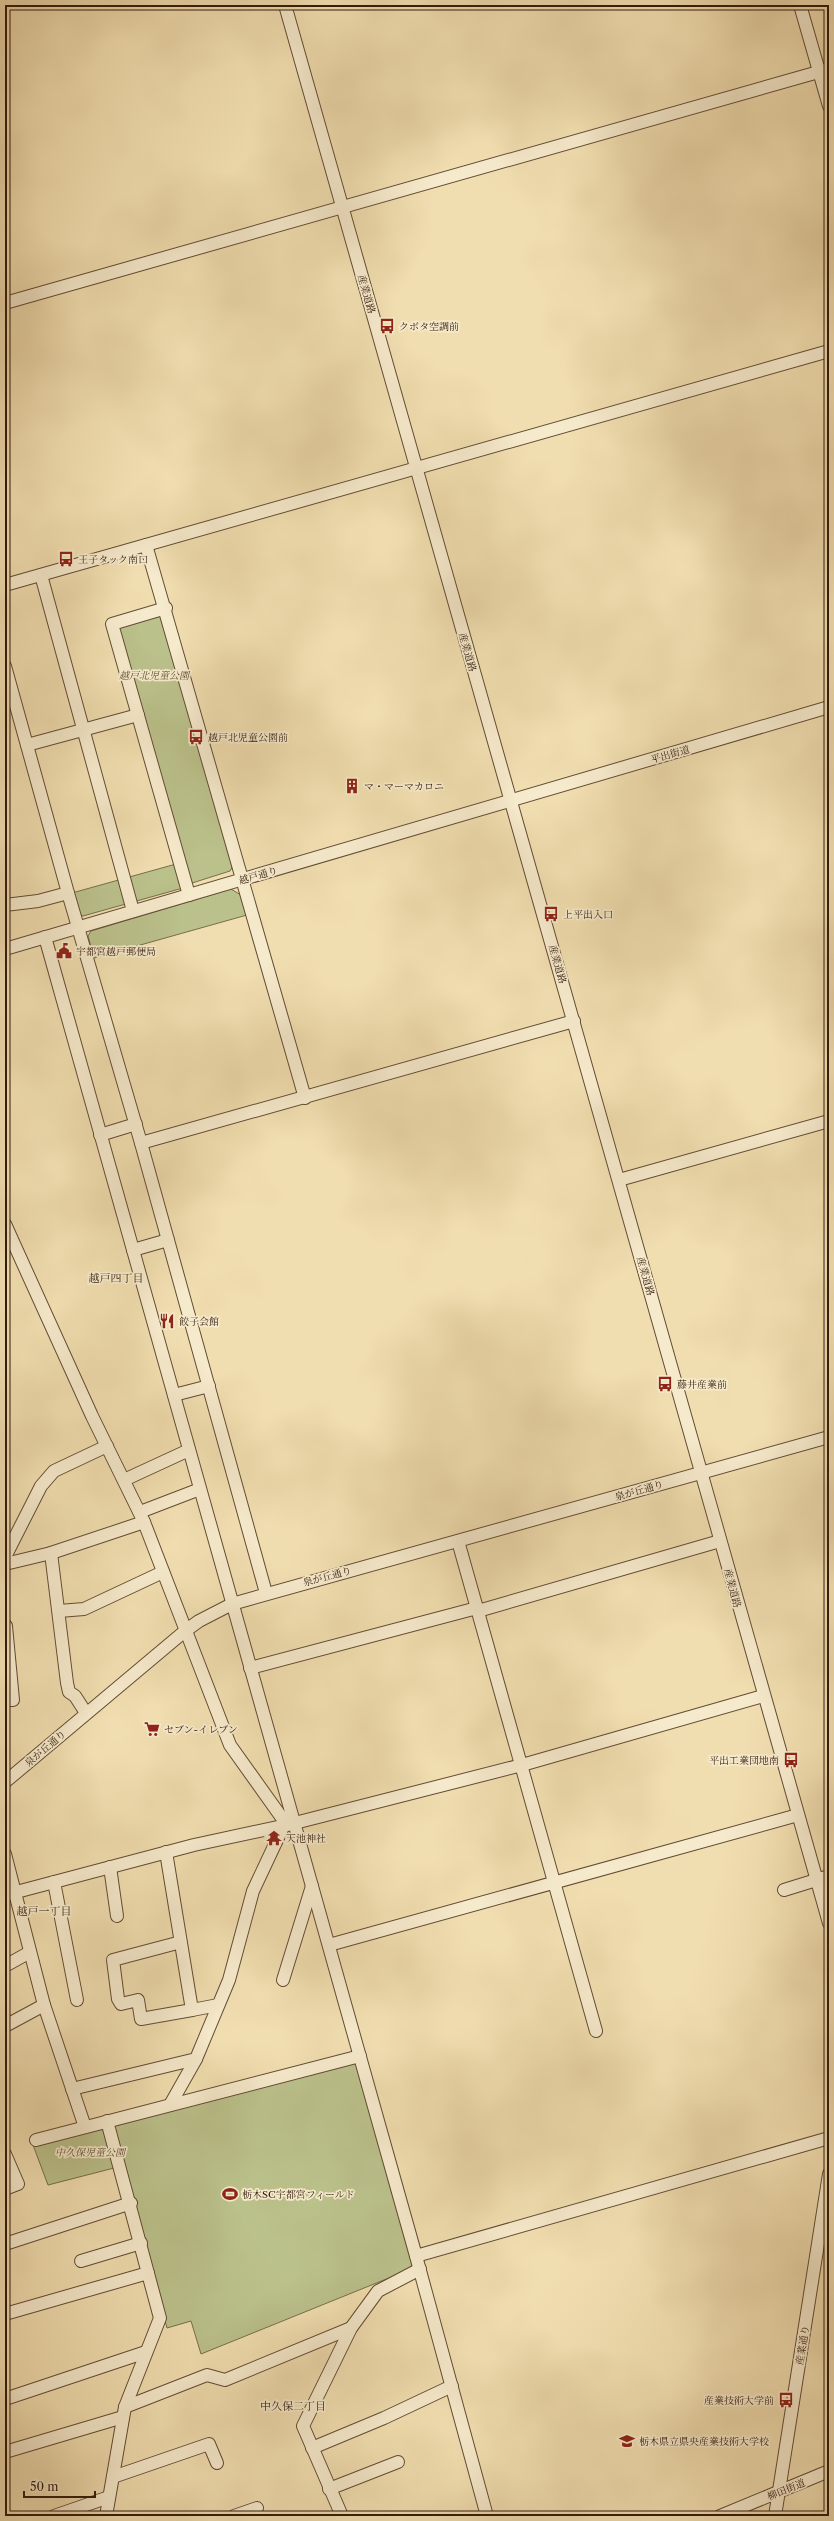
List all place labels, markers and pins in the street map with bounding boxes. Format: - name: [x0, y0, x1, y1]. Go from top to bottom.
- bus stop icon: クボタ空調前: [378, 317, 396, 335]
- place label: クボタ空調前: [399, 320, 459, 333]
- bus stop icon: 王子タック南口: [57, 550, 75, 568]
- place label: 王子タック南口: [78, 553, 148, 566]
- bus stop icon: 越戸北児童公園前: [187, 728, 205, 746]
- place label: 越戸北児童公園前: [208, 731, 288, 744]
- building icon: マ・マーマカロニ: [343, 777, 361, 795]
- place label: マ・マーマカロニ: [364, 780, 444, 793]
- bus stop icon: 上平出入口: [542, 905, 560, 923]
- place label: 上平出入口: [563, 908, 613, 921]
- public building icon: 宇都宮越戸郵便局: [55, 942, 73, 960]
- place label: 宇都宮越戸郵便局: [76, 945, 156, 958]
- restaurant icon: 餃子会館: [158, 1312, 176, 1330]
- place label: 餃子会館: [179, 1315, 219, 1328]
- bus stop icon: 藤井産業前: [656, 1375, 674, 1393]
- place label: 藤井産業前: [677, 1378, 727, 1391]
- supermarket icon: セブン-イレブン: [143, 1720, 161, 1738]
- place label: セブン-イレブン: [164, 1723, 238, 1736]
- bus stop icon: 平出工業団地南: [782, 1751, 800, 1769]
- place label: 平出工業団地南: [709, 1754, 779, 1767]
- temple icon: 天池神社: [265, 1829, 283, 1847]
- place label: 天池神社: [286, 1832, 326, 1845]
- sports icon: 栃木SC宇都宮フィールド: [221, 2185, 239, 2203]
- place label: 栃木SC宇都宮フィールド: [242, 2188, 355, 2201]
- bus stop icon: 産業技術大学前: [777, 2391, 795, 2409]
- place label: 産業技術大学前: [704, 2394, 774, 2407]
- school or university icon: 栃木県立県央産業技術大学校: [618, 2432, 636, 2450]
- place label: 栃木県立県央産業技術大学校: [639, 2435, 769, 2448]

